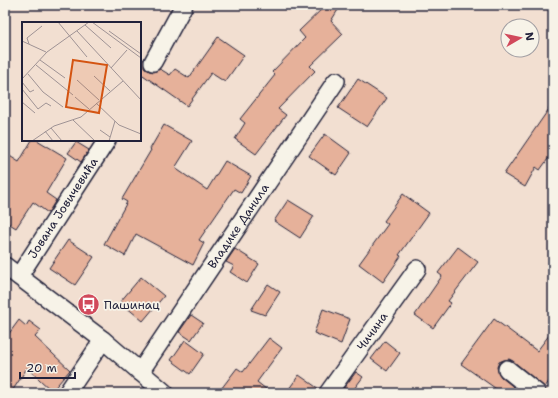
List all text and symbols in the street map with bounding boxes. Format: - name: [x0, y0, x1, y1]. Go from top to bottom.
- north arrow: [500, 18, 540, 58]
- inset map: [22, 22, 141, 141]
- text: N: [521, 31, 538, 42]
- street label: Јована Јовичевића: [24, 154, 102, 262]
- street label: Владике Данила: [204, 180, 273, 272]
- bus stop icon: Пашинац: [76, 292, 102, 318]
- place label: Пашинац: [104, 297, 160, 313]
- street label: Чичина: [353, 309, 392, 354]
- scale bar: [20, 354, 75, 380]
- text: 20 m: [26, 360, 57, 376]

